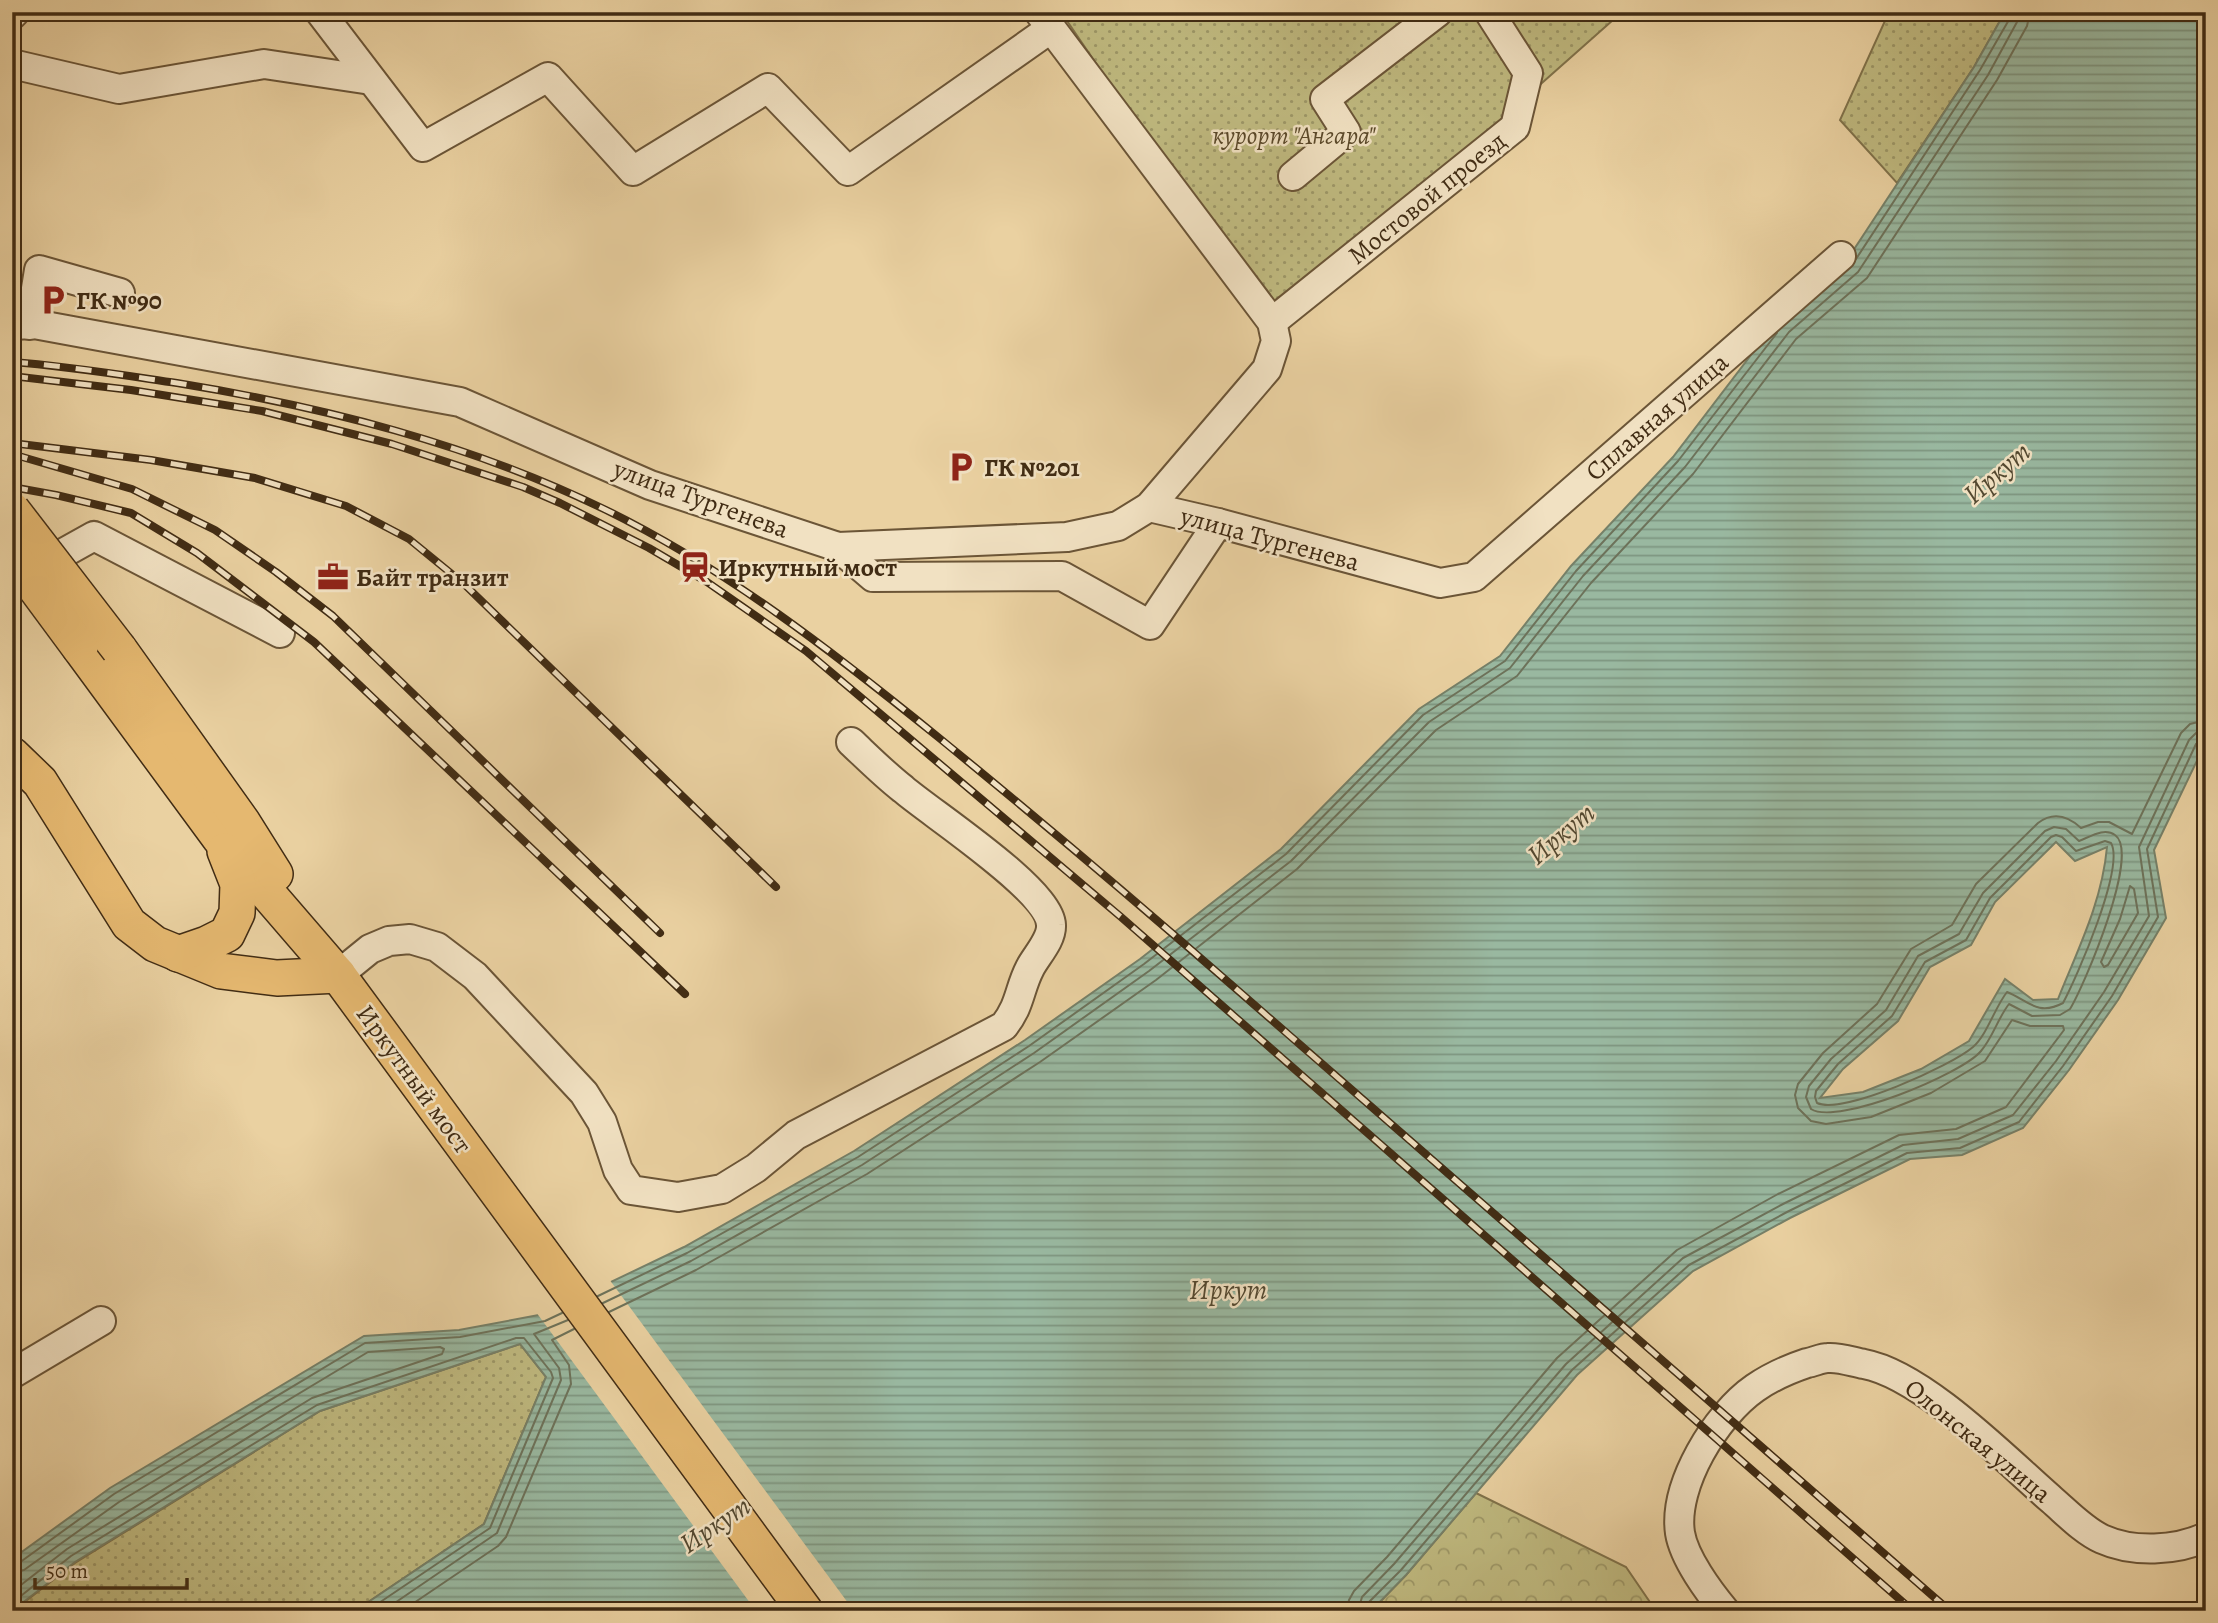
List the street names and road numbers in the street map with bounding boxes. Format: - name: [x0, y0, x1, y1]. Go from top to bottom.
- street label: Мостовой проезд: [1341, 123, 1513, 273]
- street label: Сплавная улица: [1578, 345, 1736, 489]
- street label: улица Тургенева: [608, 451, 793, 547]
- street label: улица Тургенева: [1176, 498, 1363, 580]
- street label: Иркутный мост: [348, 997, 480, 1161]
- street label: Олонская улица: [1897, 1371, 2059, 1511]

